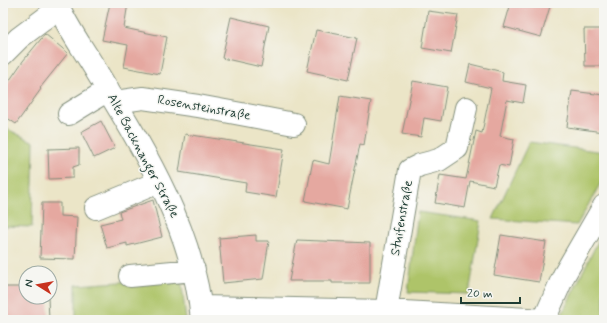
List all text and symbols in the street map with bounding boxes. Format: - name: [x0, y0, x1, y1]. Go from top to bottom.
- street label: Alte Backnanger Straße: [101, 91, 183, 222]
- street label: Rosensteinstraße: [156, 91, 252, 125]
- street label: Stuifenstraße: [387, 179, 417, 257]
- north arrow: [18, 265, 58, 305]
- text: N: [22, 278, 37, 288]
- scale bar: [461, 279, 520, 305]
- text: 20 m: [467, 286, 493, 302]

